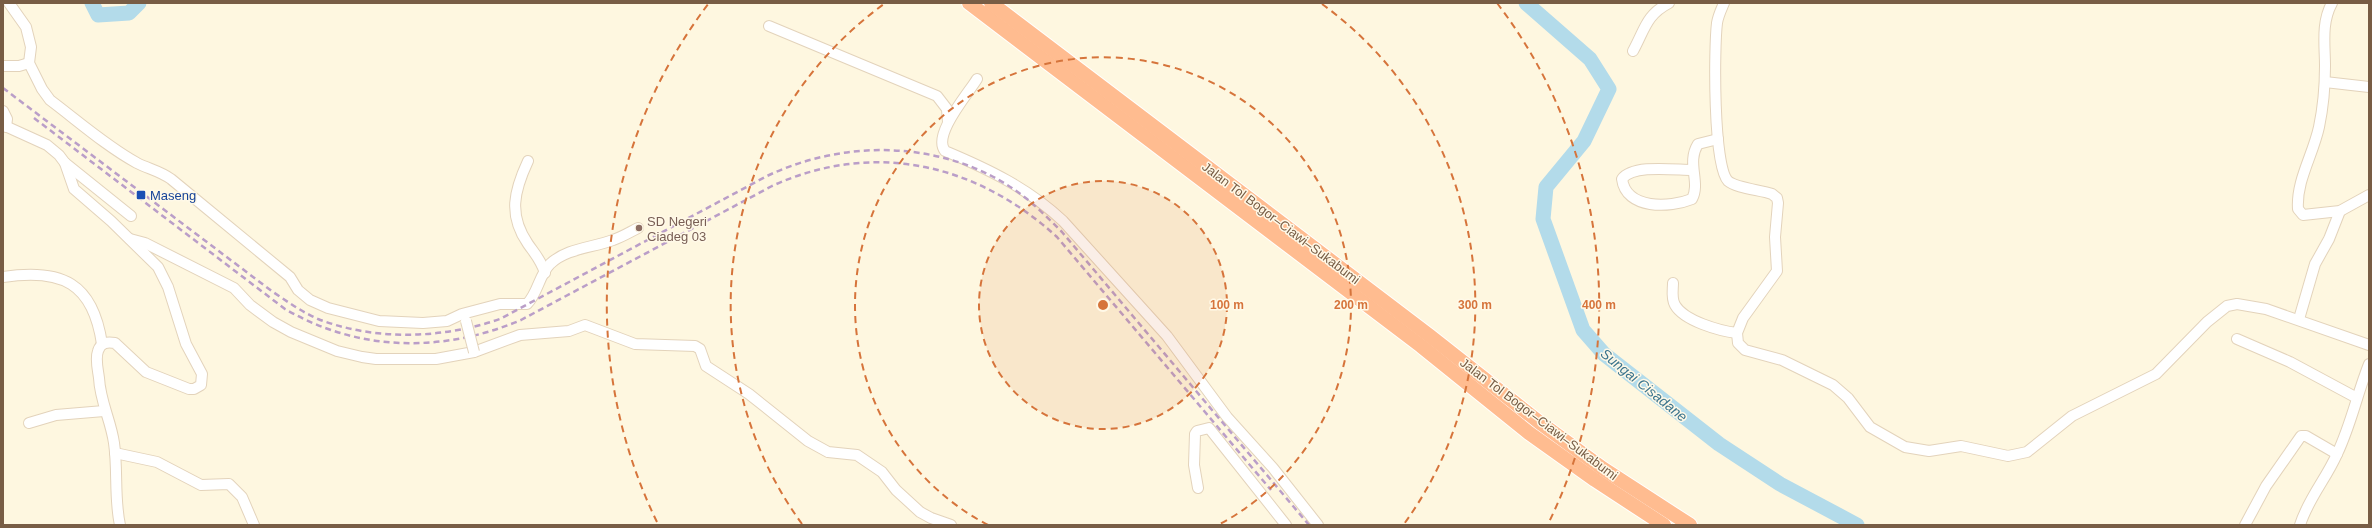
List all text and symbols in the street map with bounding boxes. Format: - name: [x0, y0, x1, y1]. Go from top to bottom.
- street label: Jalan Tol Bogor–Ciawi–Sukabumi: [1199, 159, 1363, 287]
- place label: Maseng: [150, 188, 196, 203]
- marker: Maseng: [135, 189, 147, 201]
- place label: SD Negeri Ciadeg 03: [647, 214, 707, 244]
- marker: SD Negeri Ciadeg 03: [634, 223, 644, 233]
- centre of rings: [1096, 298, 1110, 312]
- text: 100 m: [1210, 298, 1244, 312]
- text: 200 m: [1334, 298, 1368, 312]
- text: 300 m: [1458, 298, 1492, 312]
- text: 400 m: [1582, 298, 1616, 312]
- water label: Sungai Cisadane: [1598, 345, 1691, 425]
- street label: Jalan Tol Bogor–Ciawi–Sukabumi: [1457, 355, 1621, 483]

